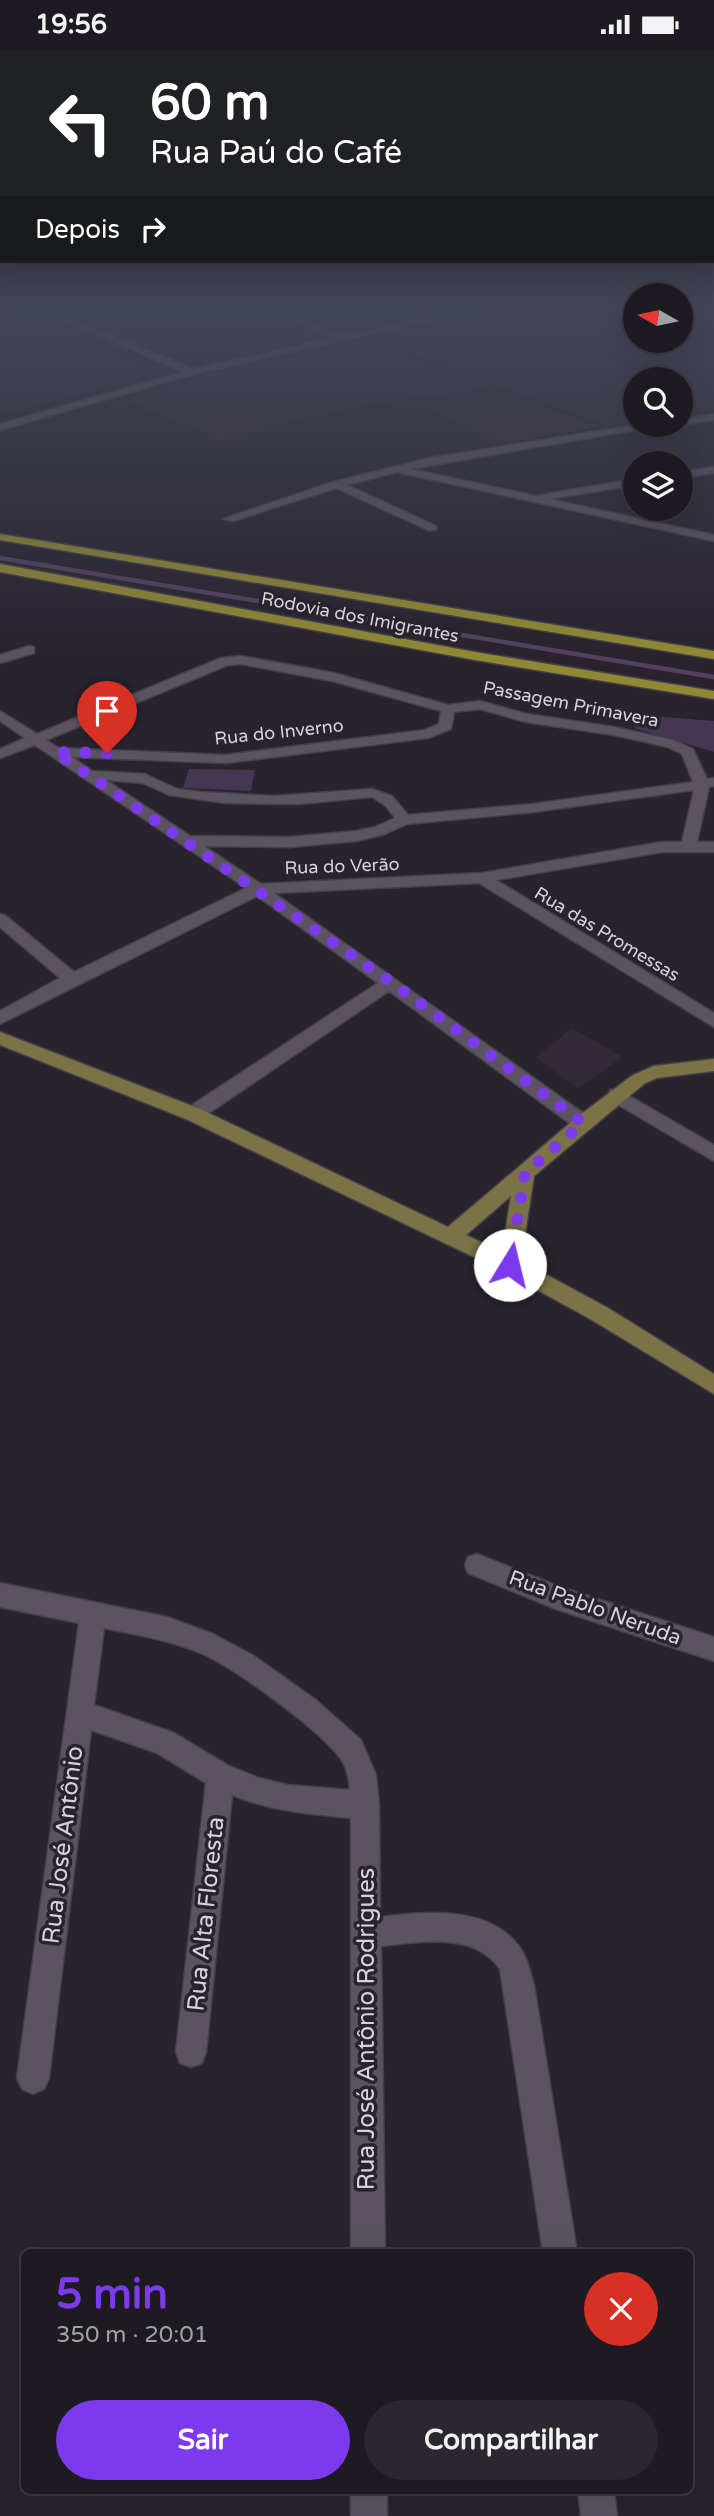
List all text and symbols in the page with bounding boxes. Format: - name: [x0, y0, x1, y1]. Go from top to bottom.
- text: 19:56: [35, 9, 107, 40]
- text: 60 m: [150, 74, 269, 133]
- icon: left: [35, 77, 126, 168]
- text: Rua Paú do Café: [150, 134, 402, 172]
- icon: right: [134, 210, 172, 248]
- text: Depois: [35, 214, 120, 245]
- north arrow: [623, 283, 693, 353]
- map controls: [623, 283, 693, 521]
- button: search: [623, 367, 693, 437]
- button: layers: [623, 451, 693, 521]
- street label: Rodovia dos Imigrantes: [259, 587, 461, 647]
- street label: Passagem Primavera: [481, 676, 661, 732]
- pin: [77, 681, 137, 753]
- icon: arrive: [88, 692, 126, 730]
- street label: Rua do Inverno: [213, 714, 345, 750]
- street label: Rua do Verão: [284, 853, 400, 879]
- street label: Rua das Promessas: [530, 882, 684, 986]
- position arrow: [473, 1228, 547, 1302]
- street label: Rua Pablo Neruda: [505, 1565, 685, 1651]
- street label: Rua José Antônio: [36, 1744, 90, 1946]
- street label: Rua Alta Floresta: [181, 1815, 231, 2013]
- street label: Rua José Antônio Rodrigues: [352, 1868, 381, 2190]
- text: 5 min: [56, 2269, 168, 2320]
- button: close: [584, 2272, 658, 2346]
- text: 350 m · 20:01: [56, 2321, 208, 2349]
- button: Sair: [56, 2400, 350, 2480]
- button: Compartilhar: [364, 2400, 658, 2480]

